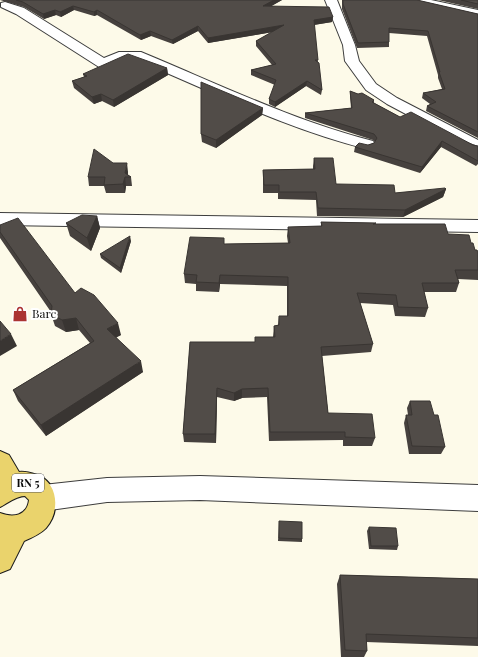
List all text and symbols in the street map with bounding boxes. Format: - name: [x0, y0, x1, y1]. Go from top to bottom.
- shop icon: Barc: [11, 305, 29, 323]
- place label: Barc: [32, 305, 57, 321]
- road number: RN 5: [12, 474, 44, 492]

